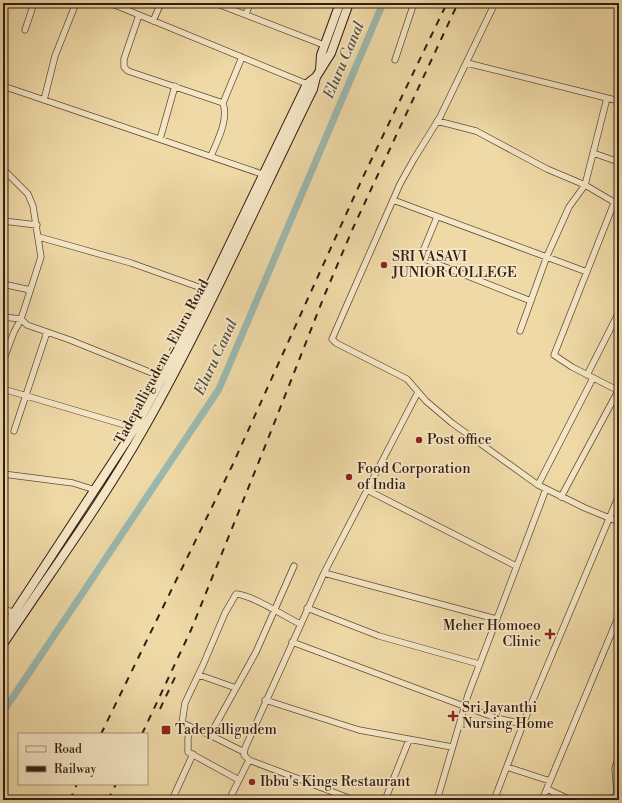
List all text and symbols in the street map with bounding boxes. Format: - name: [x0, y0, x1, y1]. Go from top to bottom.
- water label: Eluru Canal: [319, 19, 369, 102]
- place label: SRI VASAVI JUNIOR COLLEGE: [391, 248, 517, 282]
- marker: SRI VASAVI JUNIOR COLLEGE: [379, 260, 389, 270]
- street label: Tadepalligudem - Eluru Road: [111, 276, 213, 448]
- water label: Eluru Canal: [190, 316, 242, 399]
- place label: Post office: [427, 431, 492, 449]
- marker: Post office: [414, 435, 424, 445]
- place label: Food Corporation of India: [357, 460, 471, 494]
- marker: Food Corporation of India: [344, 472, 354, 482]
- place label: Meher Homoeo Clinic: [443, 617, 541, 651]
- marker: Meher Homoeo Clinic: [544, 628, 556, 640]
- place label: Sri Jayanthi Nursing Home: [462, 699, 554, 733]
- marker: Sri Jayanthi Nursing Home: [447, 710, 459, 722]
- place label: Tadepalligudem: [175, 721, 277, 739]
- marker: Tadepalligudem: [160, 724, 172, 736]
- legend: [18, 733, 148, 785]
- text: Road: [54, 742, 82, 757]
- text: Railway: [54, 762, 96, 777]
- place label: Ibbu's Kings Restaurant: [260, 773, 410, 791]
- marker: Ibbu's Kings Restaurant: [247, 777, 257, 787]

